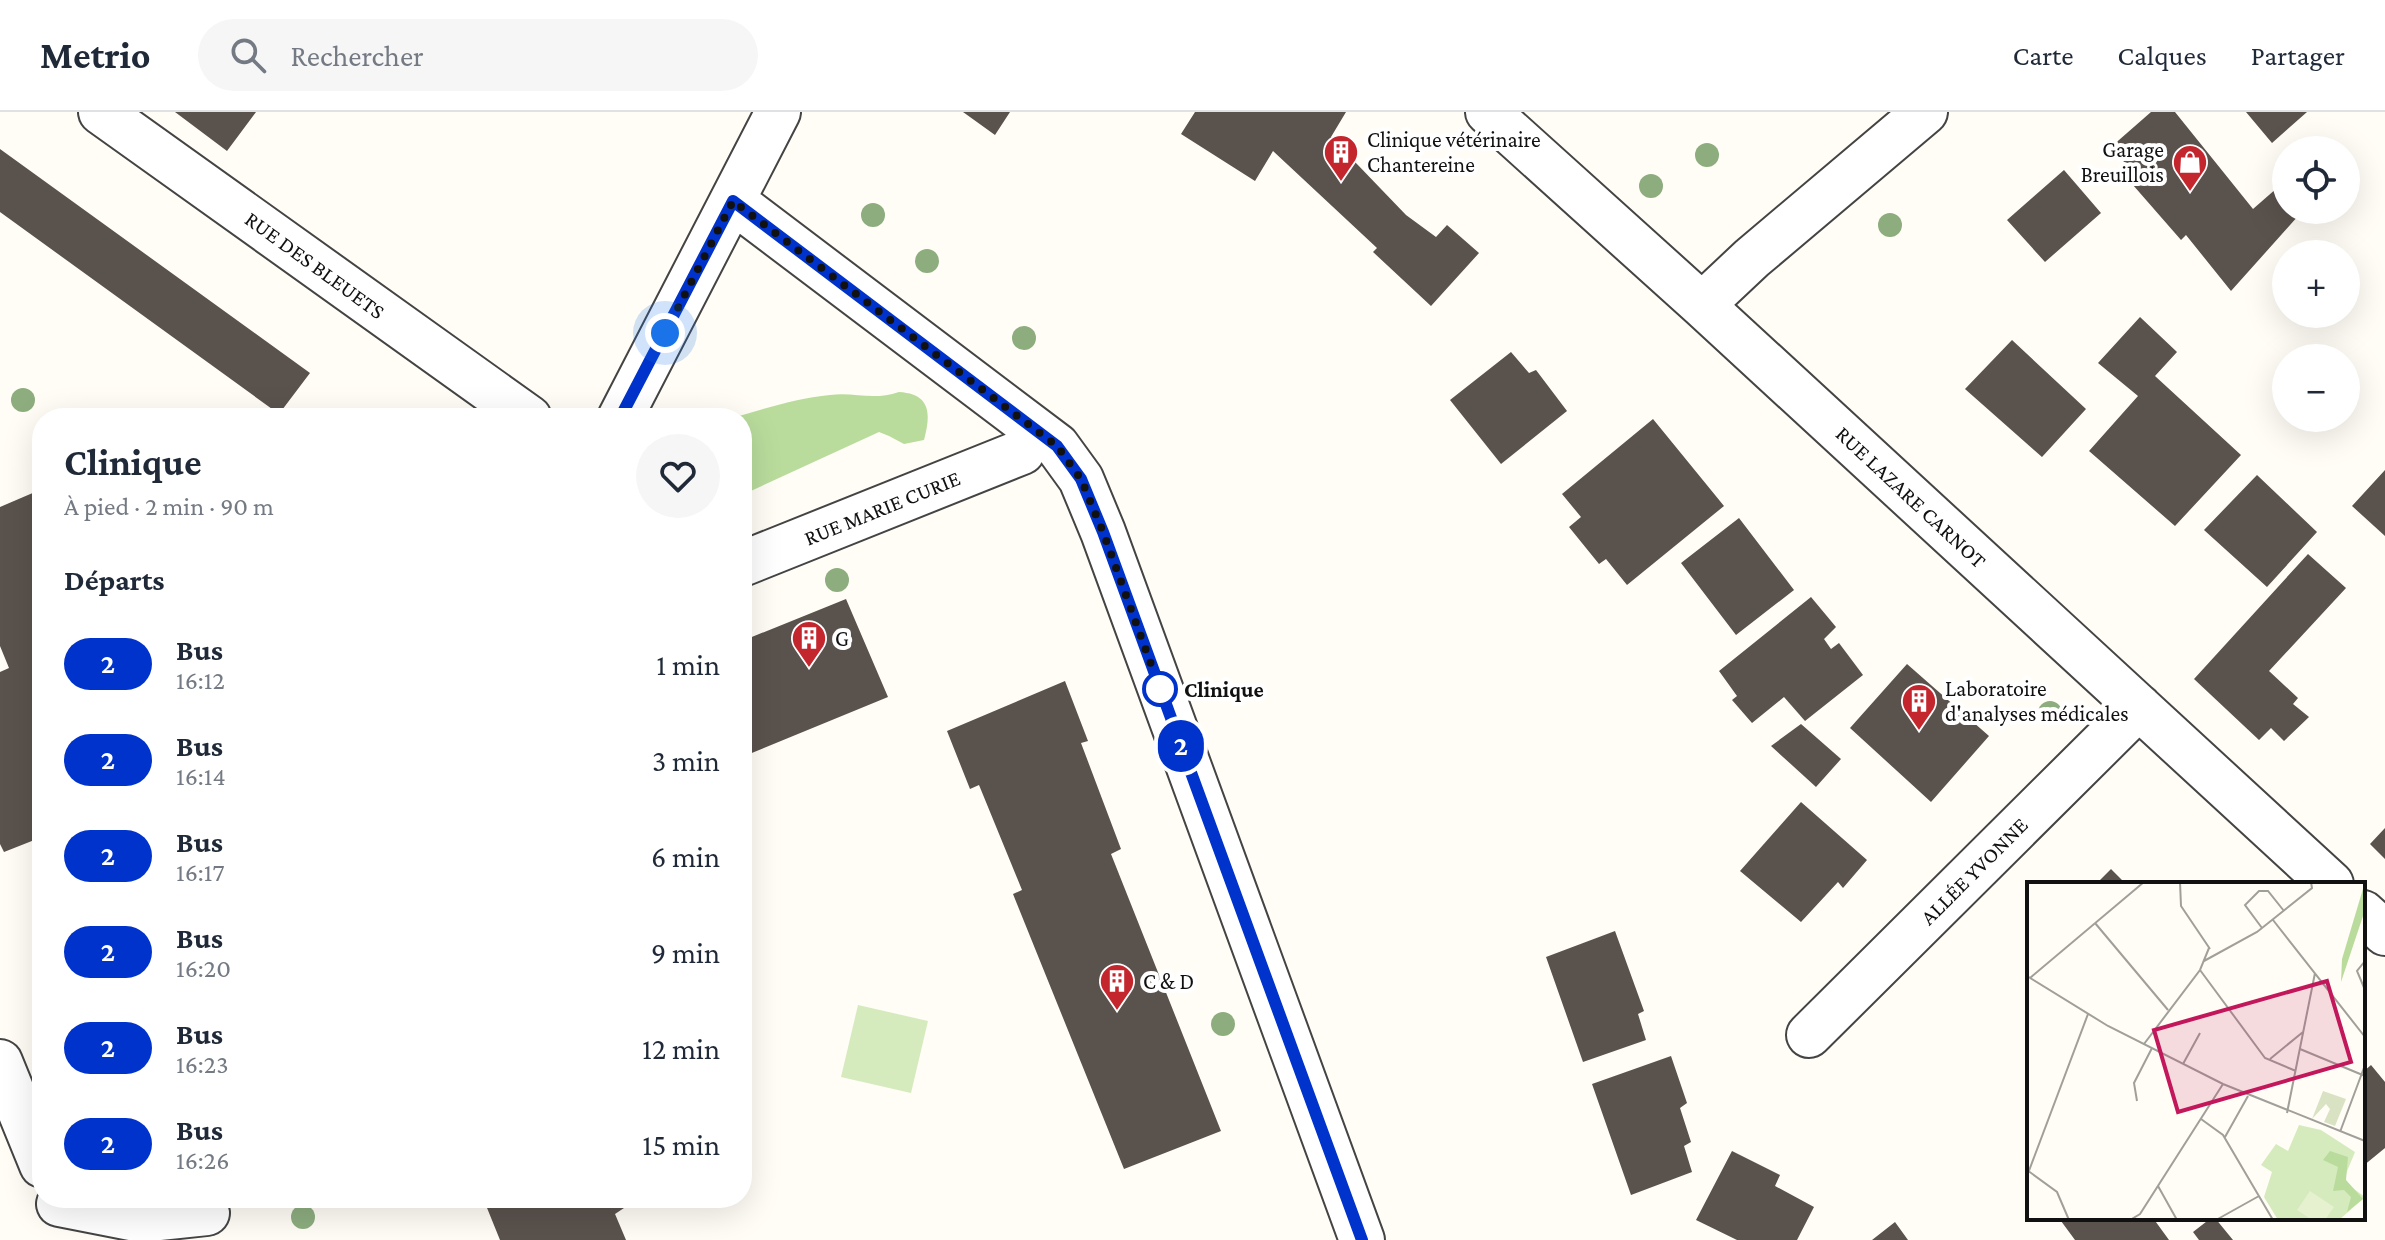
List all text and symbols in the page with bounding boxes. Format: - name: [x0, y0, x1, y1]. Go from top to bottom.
- search box: [198, 19, 758, 91]
- icon: search: [226, 33, 270, 77]
- text: Metrio: [40, 34, 150, 76]
- text: Rechercher: [290, 39, 424, 72]
- text: Carte: [2013, 40, 2074, 71]
- text: Calques: [2118, 40, 2207, 71]
- text: Partager: [2251, 40, 2345, 71]
- place label: Clinique vétérinaire Chantereine: [1367, 127, 1541, 177]
- building icon: Clinique vétérinaire Chantereine: [1322, 133, 1360, 183]
- map controls: [2272, 136, 2360, 432]
- button: locate: [2272, 136, 2360, 224]
- place label: Garage Breuillois: [2081, 137, 2164, 187]
- shop icon: Garage Breuillois: [2171, 143, 2209, 193]
- street label: RUE DES BLEUETS: [240, 206, 390, 324]
- button: +: [2272, 240, 2360, 328]
- your location: [645, 313, 685, 353]
- button: −: [2272, 344, 2360, 432]
- street label: RUE LAZARE CARNOT: [1831, 421, 1991, 573]
- button: heart: [636, 434, 720, 518]
- text: Clinique: [64, 441, 202, 483]
- street label: RUE MARIE CURIE: [800, 465, 964, 551]
- text: À pied · 2 min · 90 m: [64, 492, 274, 521]
- text: Départs: [64, 563, 165, 596]
- building icon: G: [790, 619, 828, 669]
- place label: G: [835, 626, 849, 651]
- text: Bus: [176, 633, 223, 666]
- text: 2: [101, 648, 115, 679]
- text: 1 min: [656, 648, 720, 681]
- text: 16:12: [176, 666, 225, 695]
- marker: Clinique: [1143, 672, 1177, 706]
- place label: Laboratoire d'analyses médicales: [1945, 676, 2129, 726]
- place label: Clinique: [1184, 677, 1264, 702]
- building icon: Laboratoire d'analyses médicales: [1900, 682, 1938, 732]
- line badge: 2: [1155, 720, 1207, 772]
- text: Bus: [176, 729, 223, 762]
- text: 2: [1174, 730, 1188, 761]
- text: 2: [101, 744, 115, 775]
- text: 3 min: [652, 744, 720, 777]
- text: 16:14: [176, 762, 226, 791]
- street label: ALLÉE YVONNE: [1915, 812, 2033, 930]
- text: Bus: [176, 825, 223, 858]
- text: 2: [101, 840, 115, 871]
- text: 6 min: [651, 840, 720, 873]
- text: 16:17: [176, 858, 224, 887]
- inset map: [2027, 882, 2365, 1220]
- text: Bus: [176, 921, 223, 954]
- text: 2: [101, 936, 115, 967]
- text: 9 min: [651, 936, 720, 969]
- text: 16:20: [176, 954, 231, 983]
- building icon: C & D: [1098, 962, 1136, 1012]
- place label: C & D: [1143, 969, 1194, 994]
- text: Bus: [176, 1017, 223, 1050]
- text: 2: [101, 1032, 115, 1063]
- text: 12 min: [642, 1032, 720, 1065]
- text: 16:23: [176, 1050, 229, 1079]
- text: Bus: [176, 1113, 223, 1146]
- text: 2: [101, 1128, 115, 1159]
- text: 15 min: [642, 1128, 720, 1161]
- text: 16:26: [176, 1146, 229, 1175]

